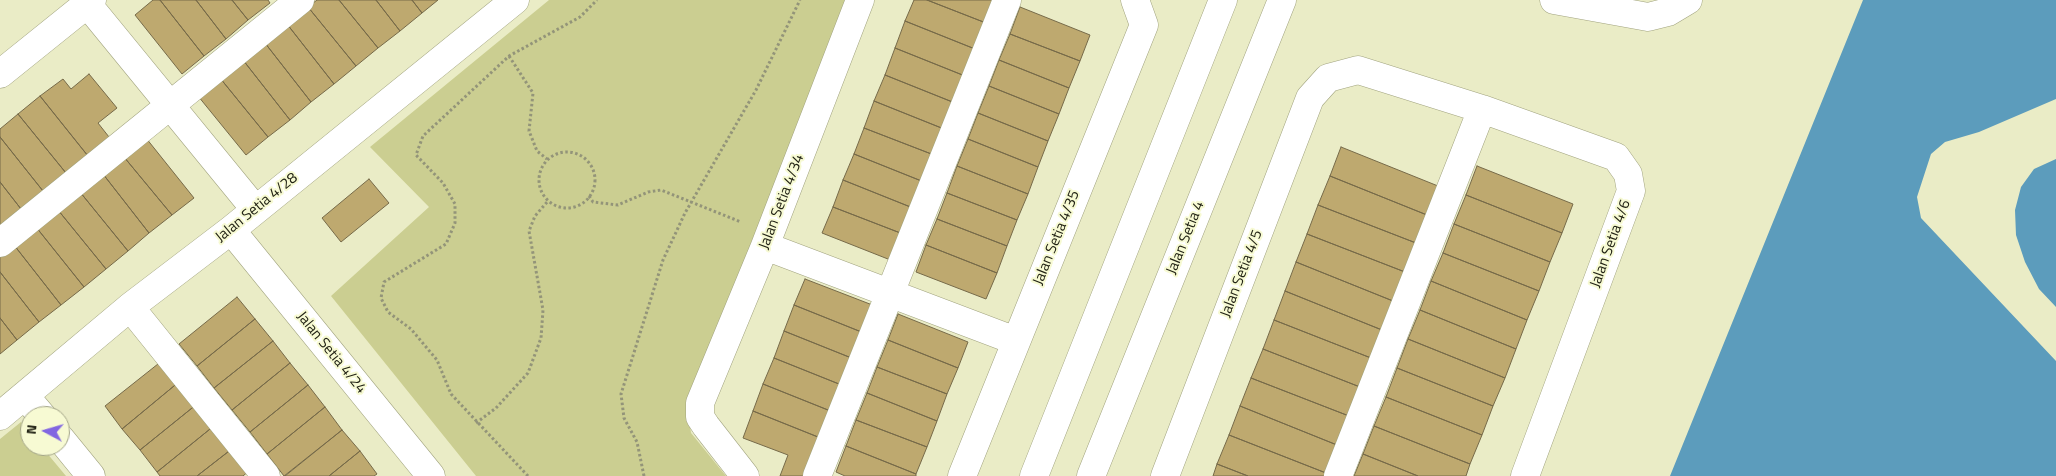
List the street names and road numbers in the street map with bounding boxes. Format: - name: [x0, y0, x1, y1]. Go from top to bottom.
- street label: Jalan Setia 4/34: [756, 152, 808, 252]
- street label: Jalan Setia 4/28: [212, 169, 302, 247]
- street label: Jalan Setia 4/35: [1030, 188, 1084, 288]
- street label: Jalan Setia 4/6: [1587, 198, 1635, 290]
- street label: Jalan Setia 4: [1163, 199, 1209, 277]
- street label: Jalan Setia 4/5: [1217, 228, 1267, 320]
- street label: Jalan Setia 4/24: [292, 308, 370, 398]

